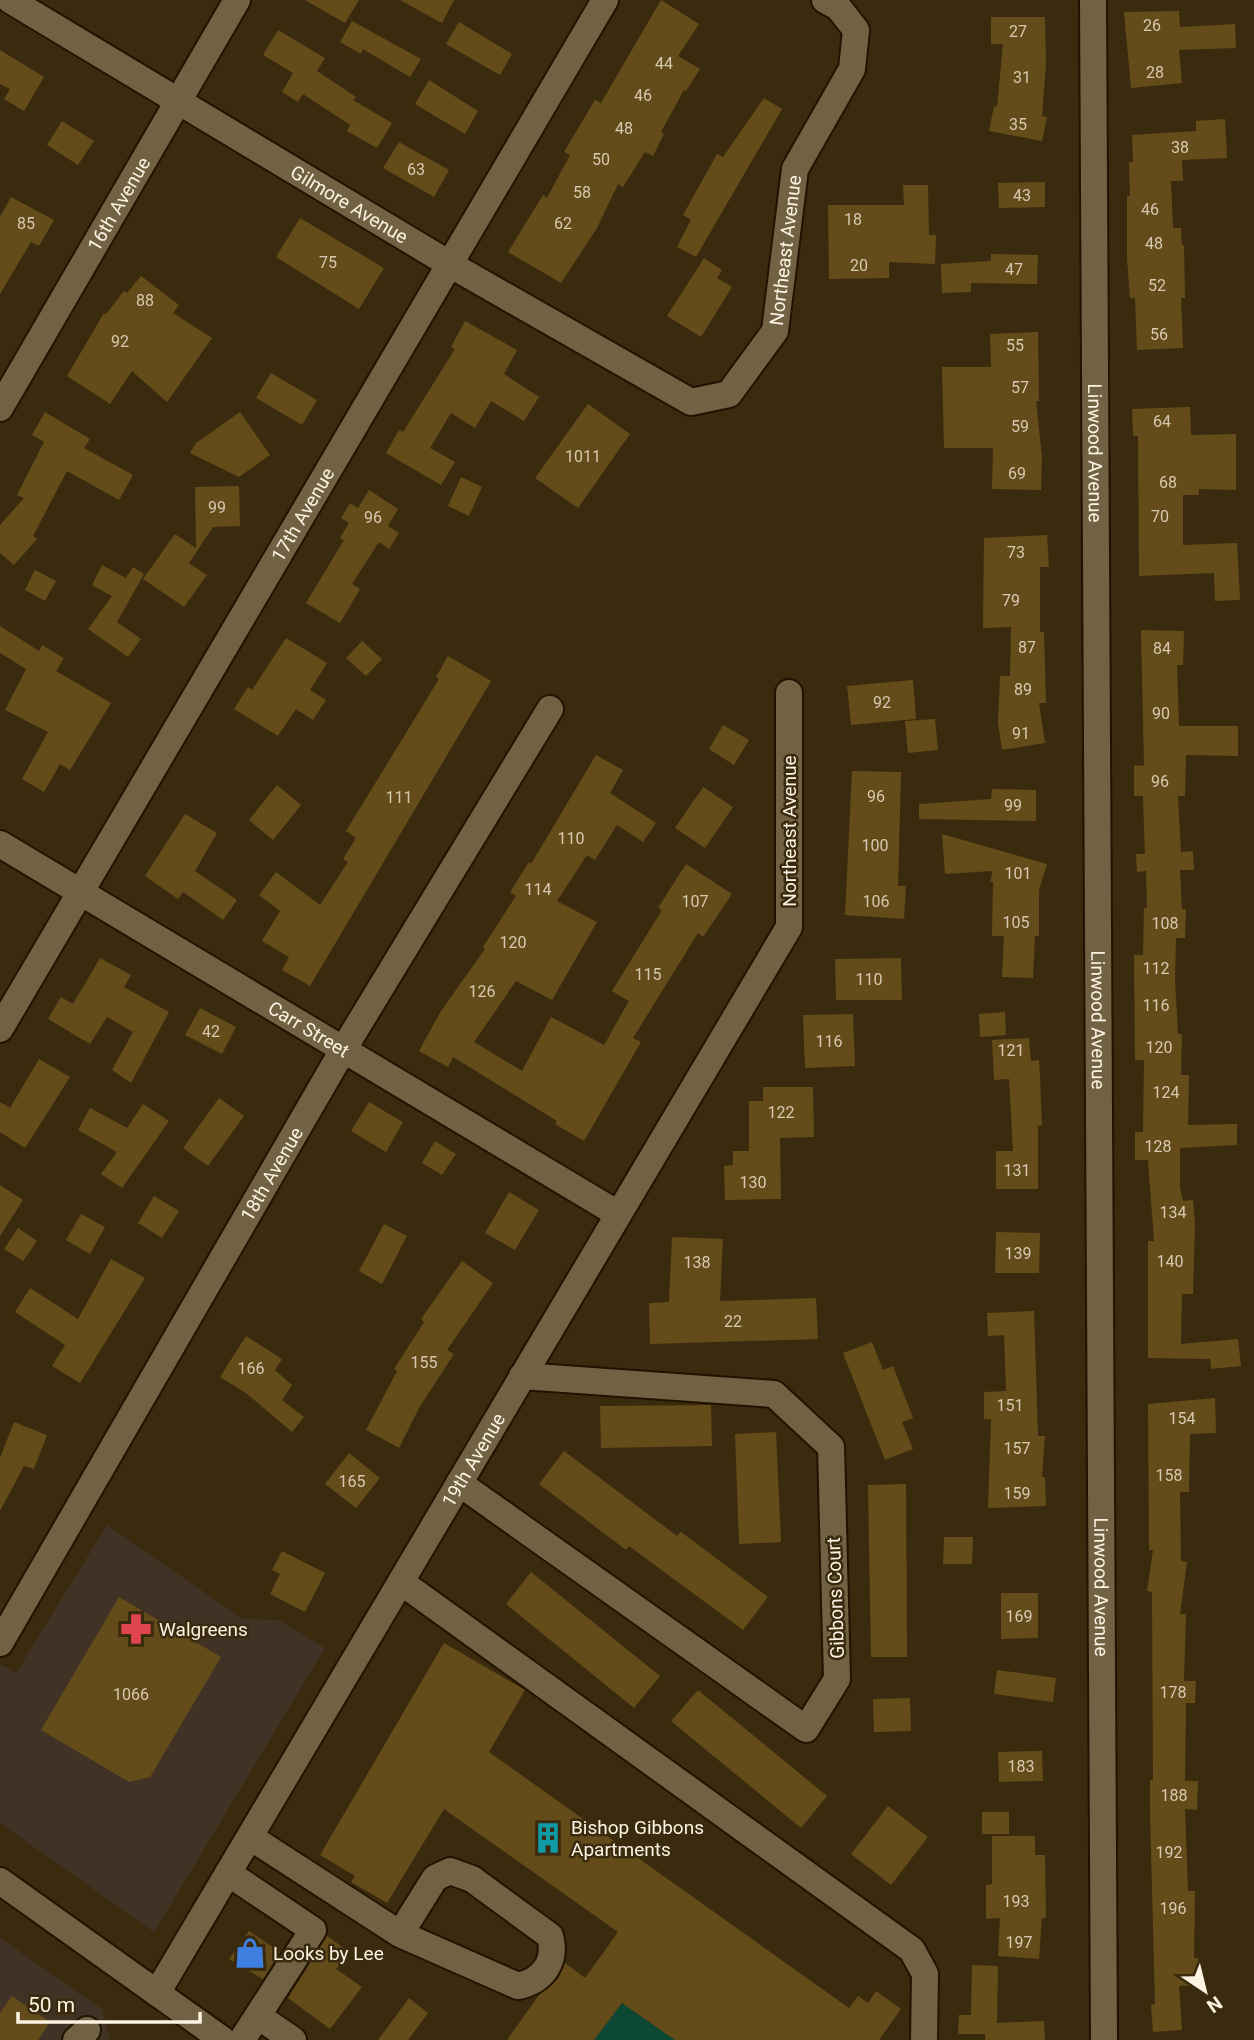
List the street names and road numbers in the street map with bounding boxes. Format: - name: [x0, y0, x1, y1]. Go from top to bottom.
- street label: 16th Avenue: [83, 153, 155, 255]
- street label: Gilmore Avenue: [286, 160, 412, 248]
- street label: Northeast Avenue: [765, 174, 806, 327]
- street label: Linwood Avenue: [1083, 383, 1107, 523]
- street label: 17th Avenue: [267, 464, 340, 566]
- street label: Northeast Avenue: [778, 755, 801, 907]
- street label: Linwood Avenue: [1086, 950, 1110, 1090]
- street label: Carr Street: [264, 996, 353, 1062]
- street label: 18th Avenue: [236, 1123, 308, 1225]
- street label: 19th Avenue: [437, 1409, 510, 1511]
- street label: Linwood Avenue: [1089, 1517, 1113, 1657]
- street label: Gibbons Court: [822, 1537, 849, 1659]

